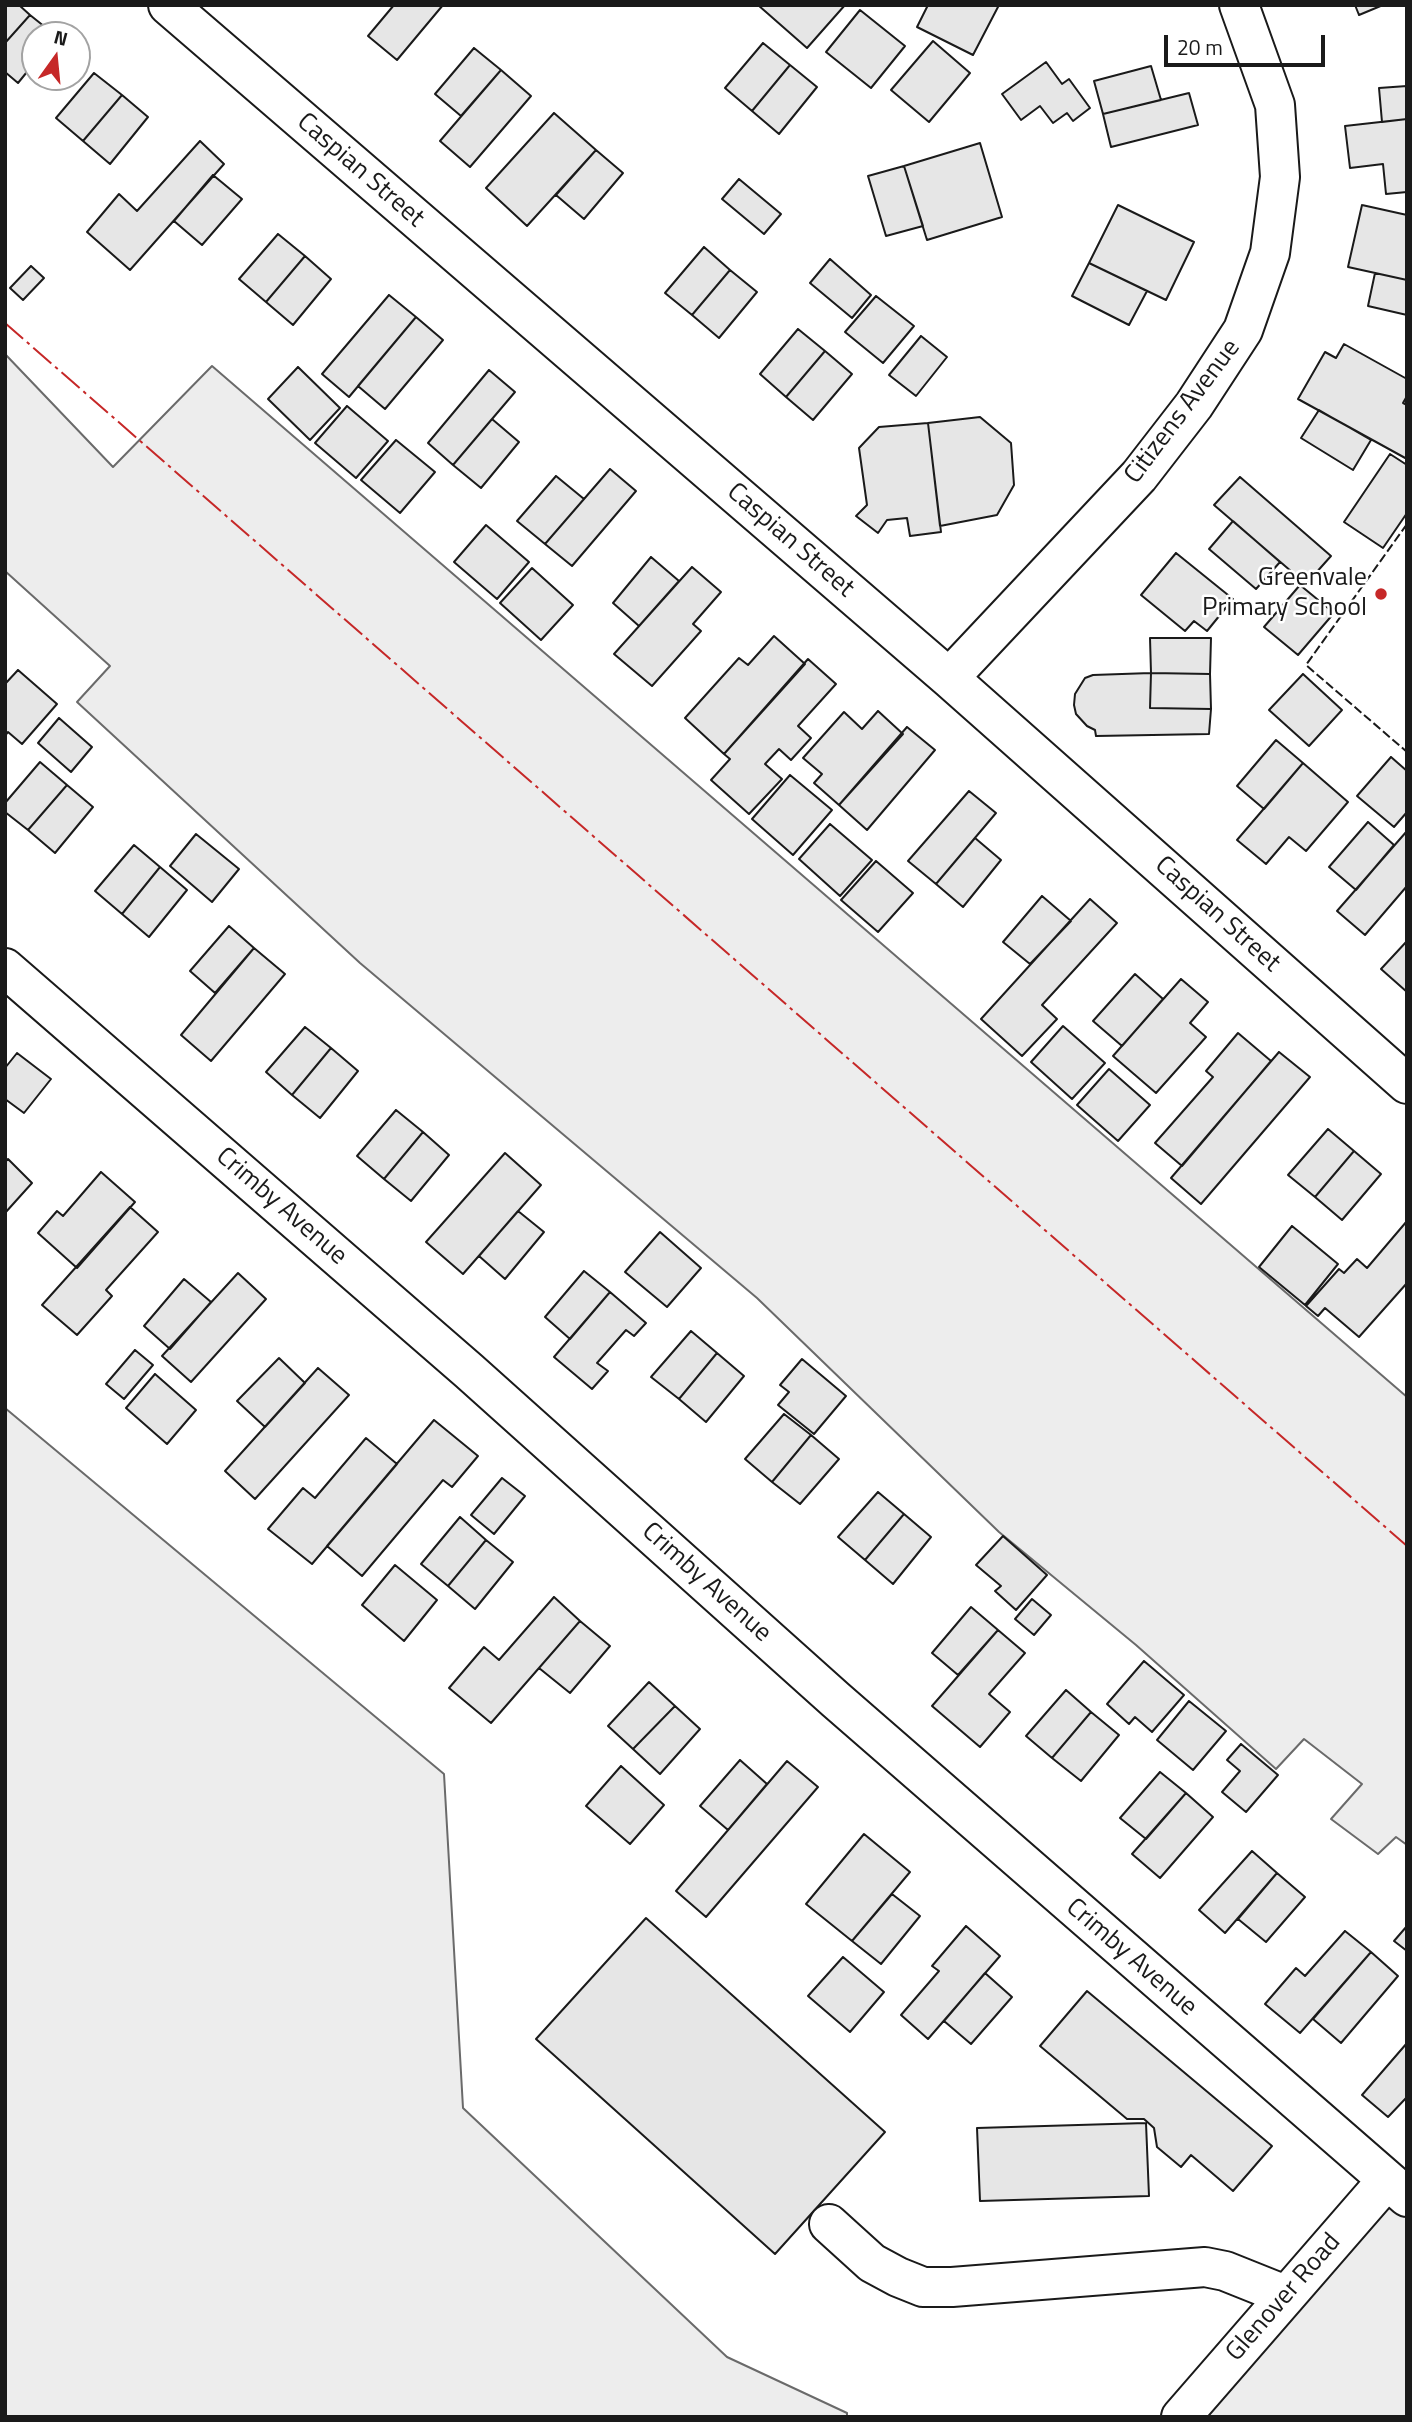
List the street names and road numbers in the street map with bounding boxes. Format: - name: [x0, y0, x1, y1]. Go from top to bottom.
- street label: Caspian Street: [290, 107, 430, 235]
- street label: Citizens Avenue: [1119, 334, 1247, 490]
- street label: Caspian Street: [720, 477, 860, 605]
- street label: Caspian Street: [1148, 850, 1286, 980]
- street label: Crimby Avenue: [209, 1142, 353, 1272]
- street label: Crimby Avenue: [635, 1517, 777, 1649]
- street label: Crimby Avenue: [1059, 1893, 1203, 2023]
- street label: Glenover Road: [1220, 2228, 1348, 2368]

